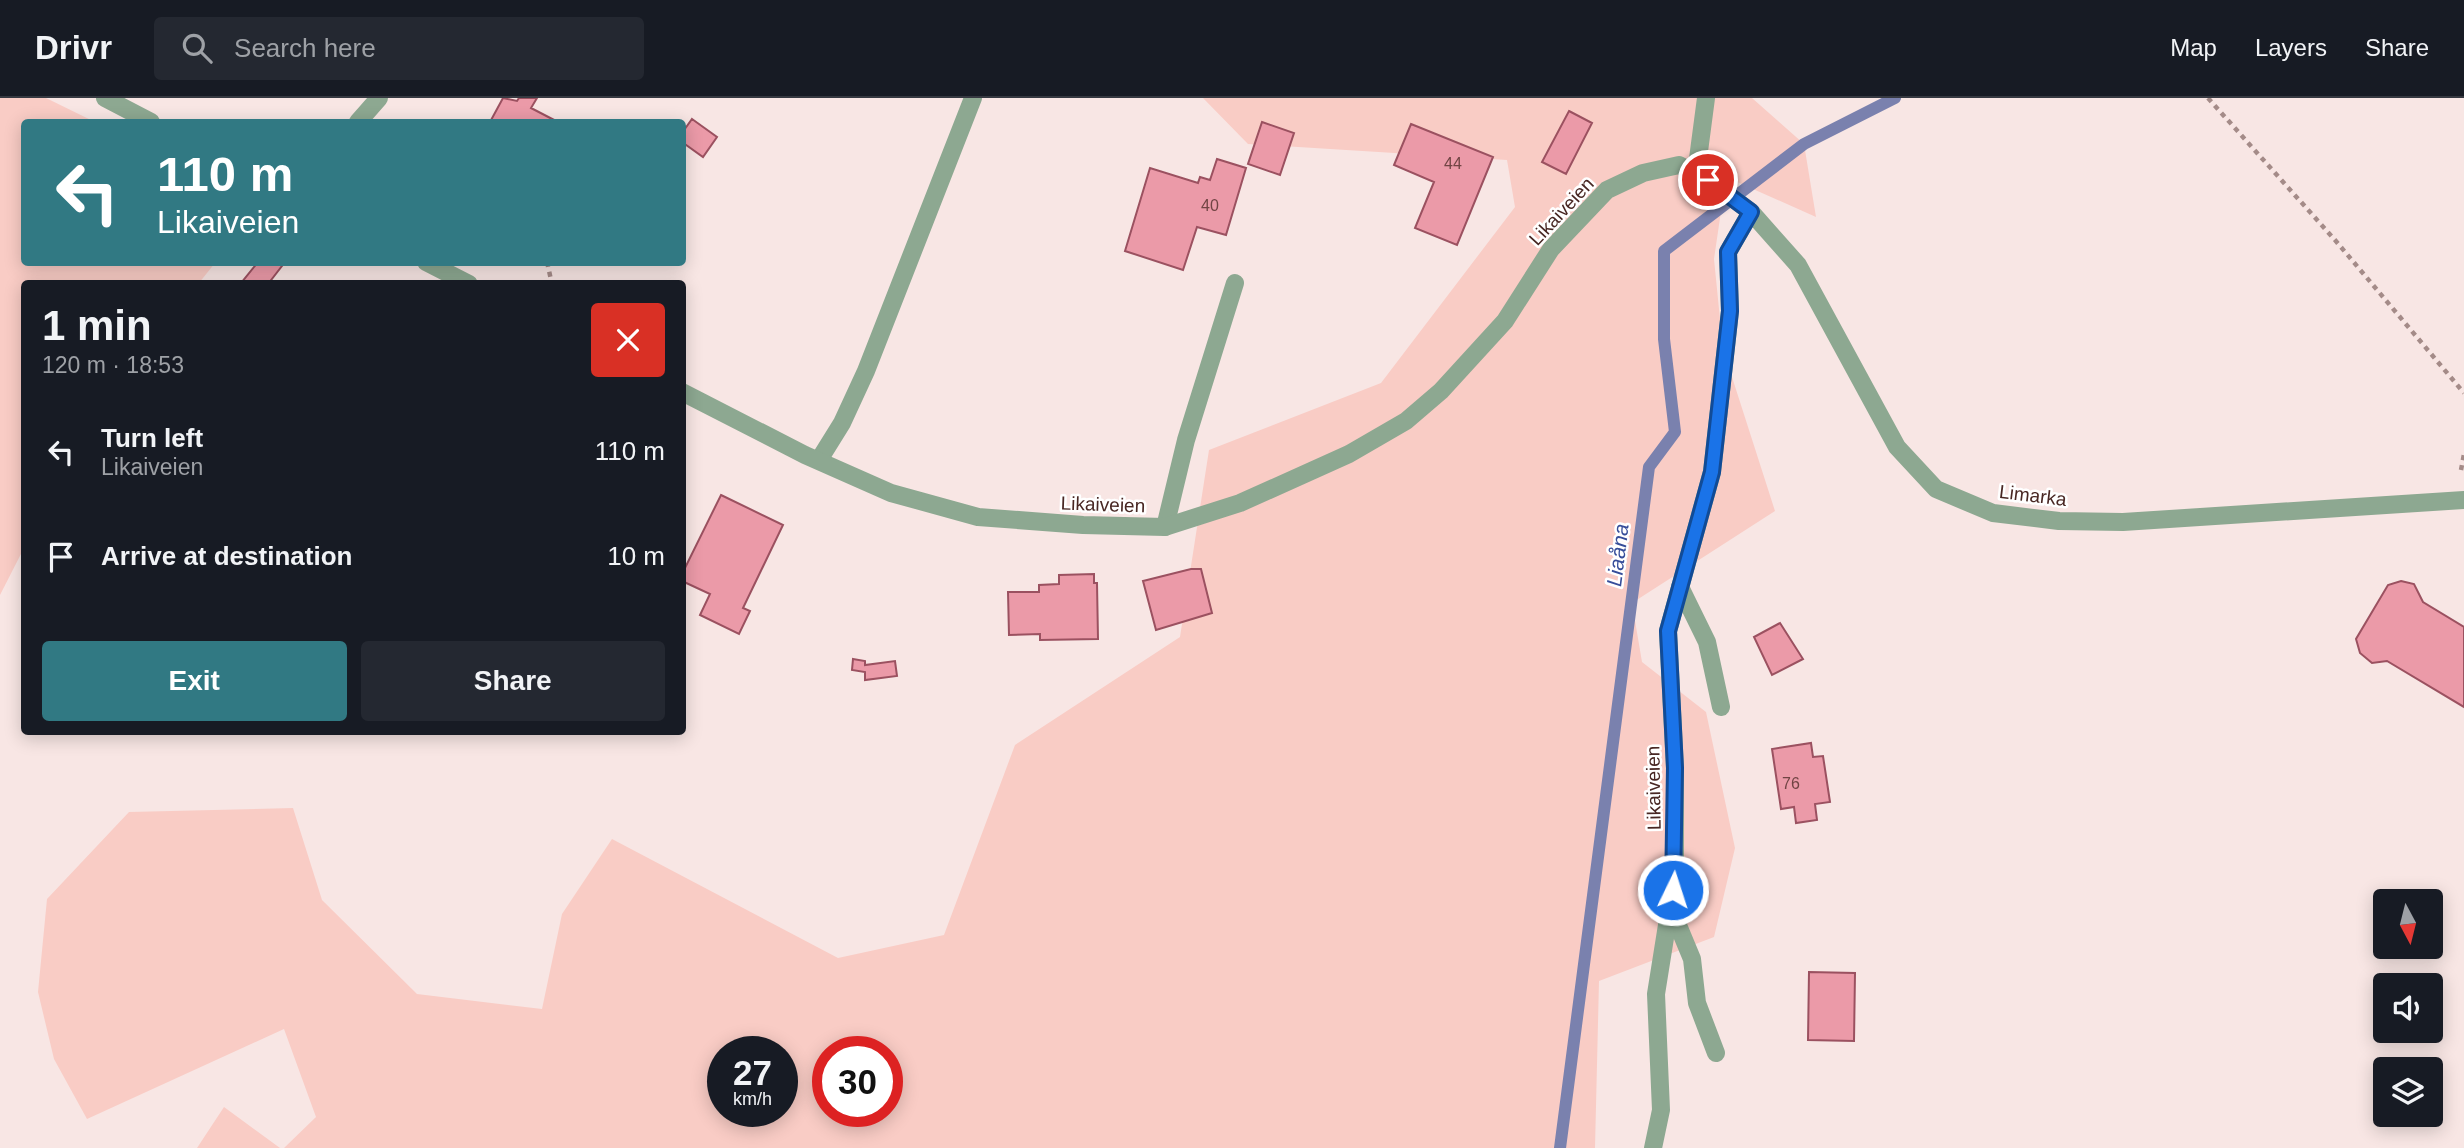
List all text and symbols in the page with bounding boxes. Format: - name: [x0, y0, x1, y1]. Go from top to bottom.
- search box: [154, 17, 644, 80]
- text: Drivr: [35, 29, 112, 66]
- icon: search: [178, 29, 216, 67]
- text: Search here: [234, 33, 376, 63]
- text: Map: [2170, 34, 2217, 61]
- text: Layers: [2255, 34, 2327, 61]
- text: Share: [2365, 34, 2429, 61]
- icon: left: [42, 147, 133, 238]
- text: 110 m: [157, 147, 293, 201]
- pin: [1678, 150, 1738, 210]
- house number: 44: [1444, 155, 1462, 172]
- icon: arrive: [1689, 161, 1727, 199]
- street label: Likaiveien: [1525, 173, 1598, 249]
- house number: 40: [1201, 197, 1219, 214]
- text: Likaiveien: [157, 204, 299, 240]
- text: 1 min: [42, 302, 152, 349]
- button: close: [591, 303, 665, 377]
- text: 120 m · 18:53: [42, 352, 184, 378]
- text: Turn left: [101, 423, 203, 453]
- icon: left: [42, 433, 80, 471]
- text: 110 m: [595, 436, 665, 466]
- text: Likaiveien: [101, 454, 203, 480]
- street label: Limarka: [1998, 481, 2068, 510]
- street label: Likaiveien: [1060, 493, 1146, 516]
- water label: Liaåna: [1602, 522, 1633, 588]
- icon: arrive: [42, 538, 80, 576]
- text: Arrive at destination: [101, 541, 352, 571]
- text: 10 m: [607, 541, 665, 571]
- button: Exit: [42, 641, 347, 721]
- button: Share: [361, 641, 665, 721]
- street label: Likaiveien: [1642, 746, 1665, 830]
- house number: 76: [1782, 775, 1800, 792]
- position arrow: [1636, 853, 1710, 927]
- north arrow: [2373, 889, 2443, 959]
- map controls: [2373, 889, 2443, 1127]
- button: sound: [2373, 973, 2443, 1043]
- speed limit sign: 30: [812, 1036, 903, 1127]
- text: 27: [733, 1053, 772, 1092]
- button: layers: [2373, 1057, 2443, 1127]
- text: km/h: [733, 1089, 772, 1109]

